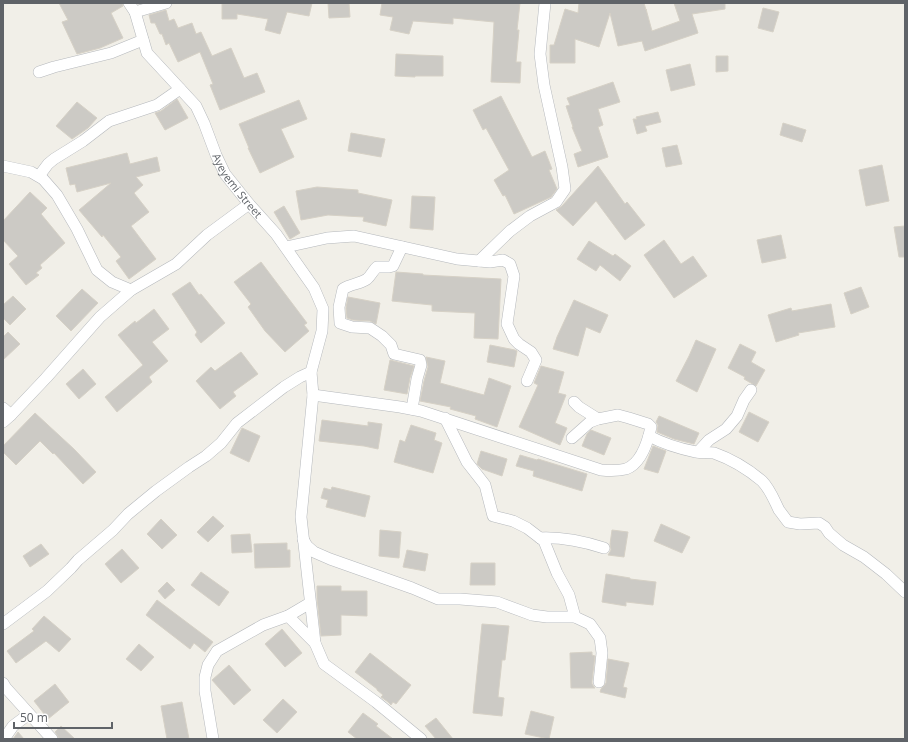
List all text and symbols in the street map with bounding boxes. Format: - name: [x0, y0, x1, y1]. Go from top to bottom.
- street label: Ayeyemi Street: [209, 151, 266, 221]
- scale bar: [14, 704, 112, 730]
- text: 50 m: [20, 709, 48, 726]

